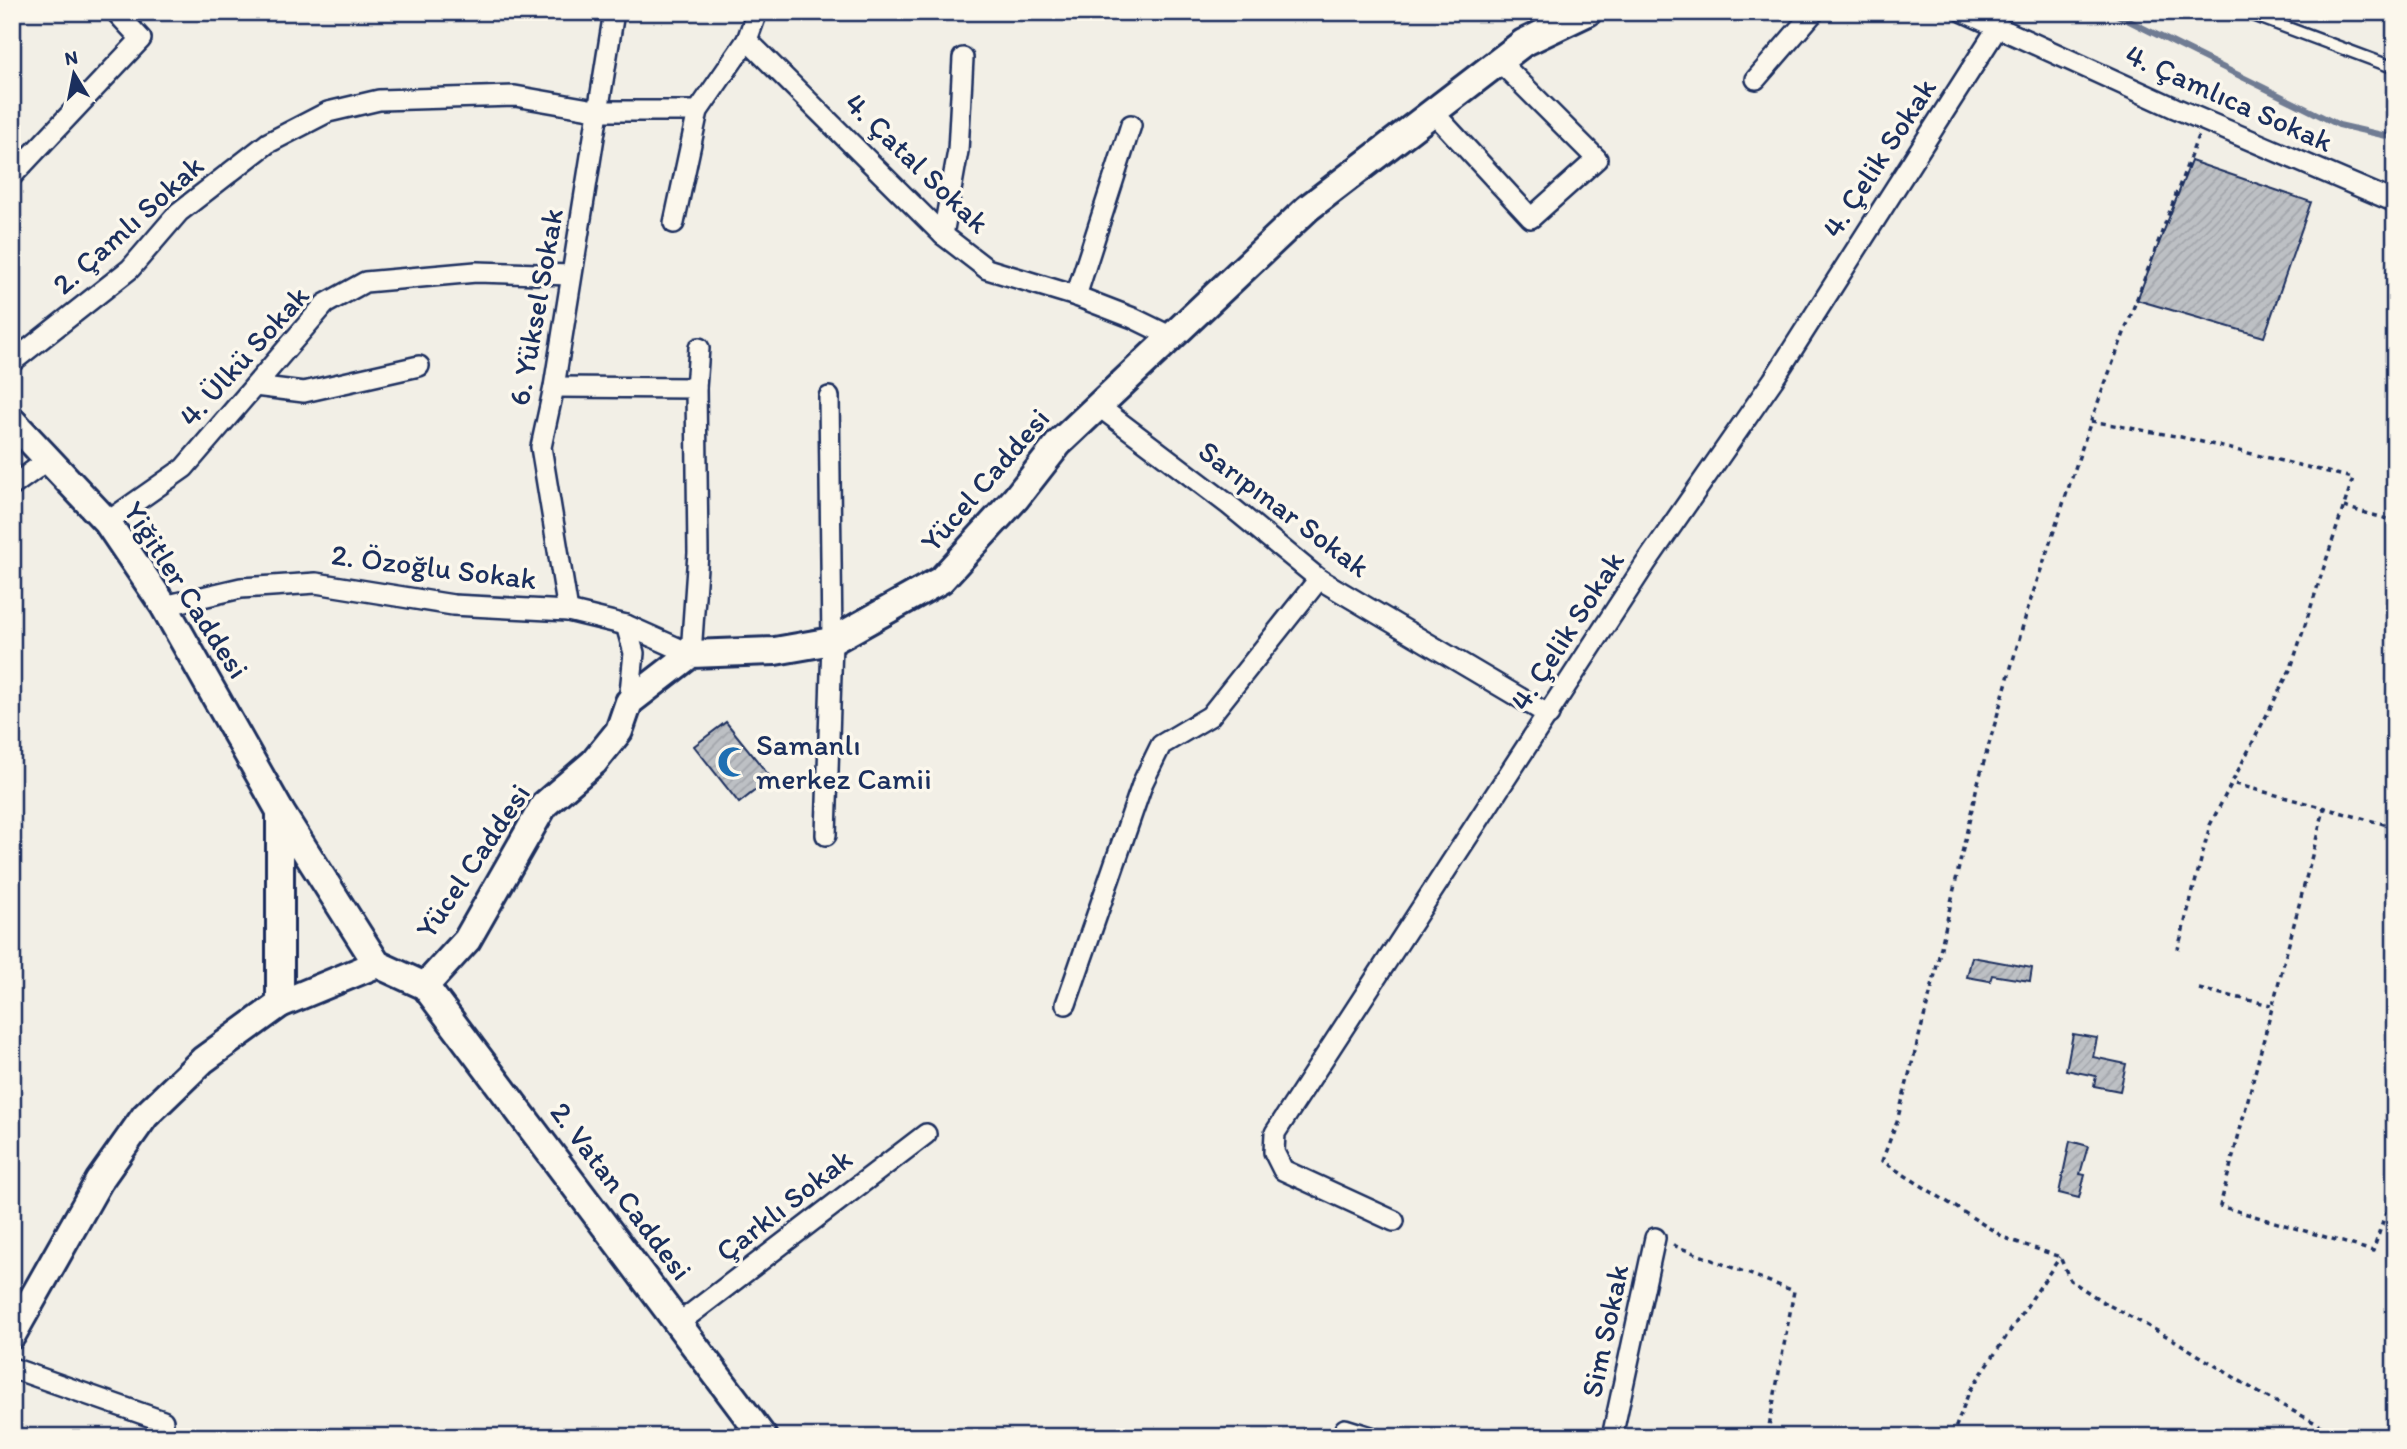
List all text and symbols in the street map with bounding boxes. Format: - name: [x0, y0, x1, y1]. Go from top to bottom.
- street label: 4. Çamlıca Sokak: [2120, 35, 2339, 160]
- north arrow: [38, 38, 108, 108]
- text: N: [63, 45, 79, 70]
- street label: 4. Çelik Sokak: [1813, 71, 1944, 244]
- street label: 4. Çatal Sokak: [837, 84, 998, 241]
- street label: 2. Çamlı Sokak: [44, 147, 211, 302]
- street label: 6. Yüksel Sokak: [500, 205, 571, 408]
- street label: 4. Ülkü Sokak: [171, 277, 317, 434]
- street label: Yücel Caddesi: [912, 400, 1057, 559]
- street label: Sarıpınar Sokak: [1191, 432, 1378, 585]
- street label: Yiğitler Caddesi: [115, 494, 257, 685]
- street label: 2. Özoğlu Sokak: [329, 536, 539, 598]
- street label: 4. Çelik Sokak: [1501, 544, 1632, 717]
- place label: Samanlı merkez Camii: [756, 726, 932, 797]
- mosque icon: Samanlı merkez Camii: [716, 745, 750, 779]
- street label: Yücel Caddesi: [407, 776, 538, 945]
- street label: 2. Vatan Caddesi: [542, 1094, 700, 1287]
- street label: Çarklı Sokak: [708, 1140, 859, 1269]
- street label: Sim Sokak: [1572, 1261, 1637, 1401]

